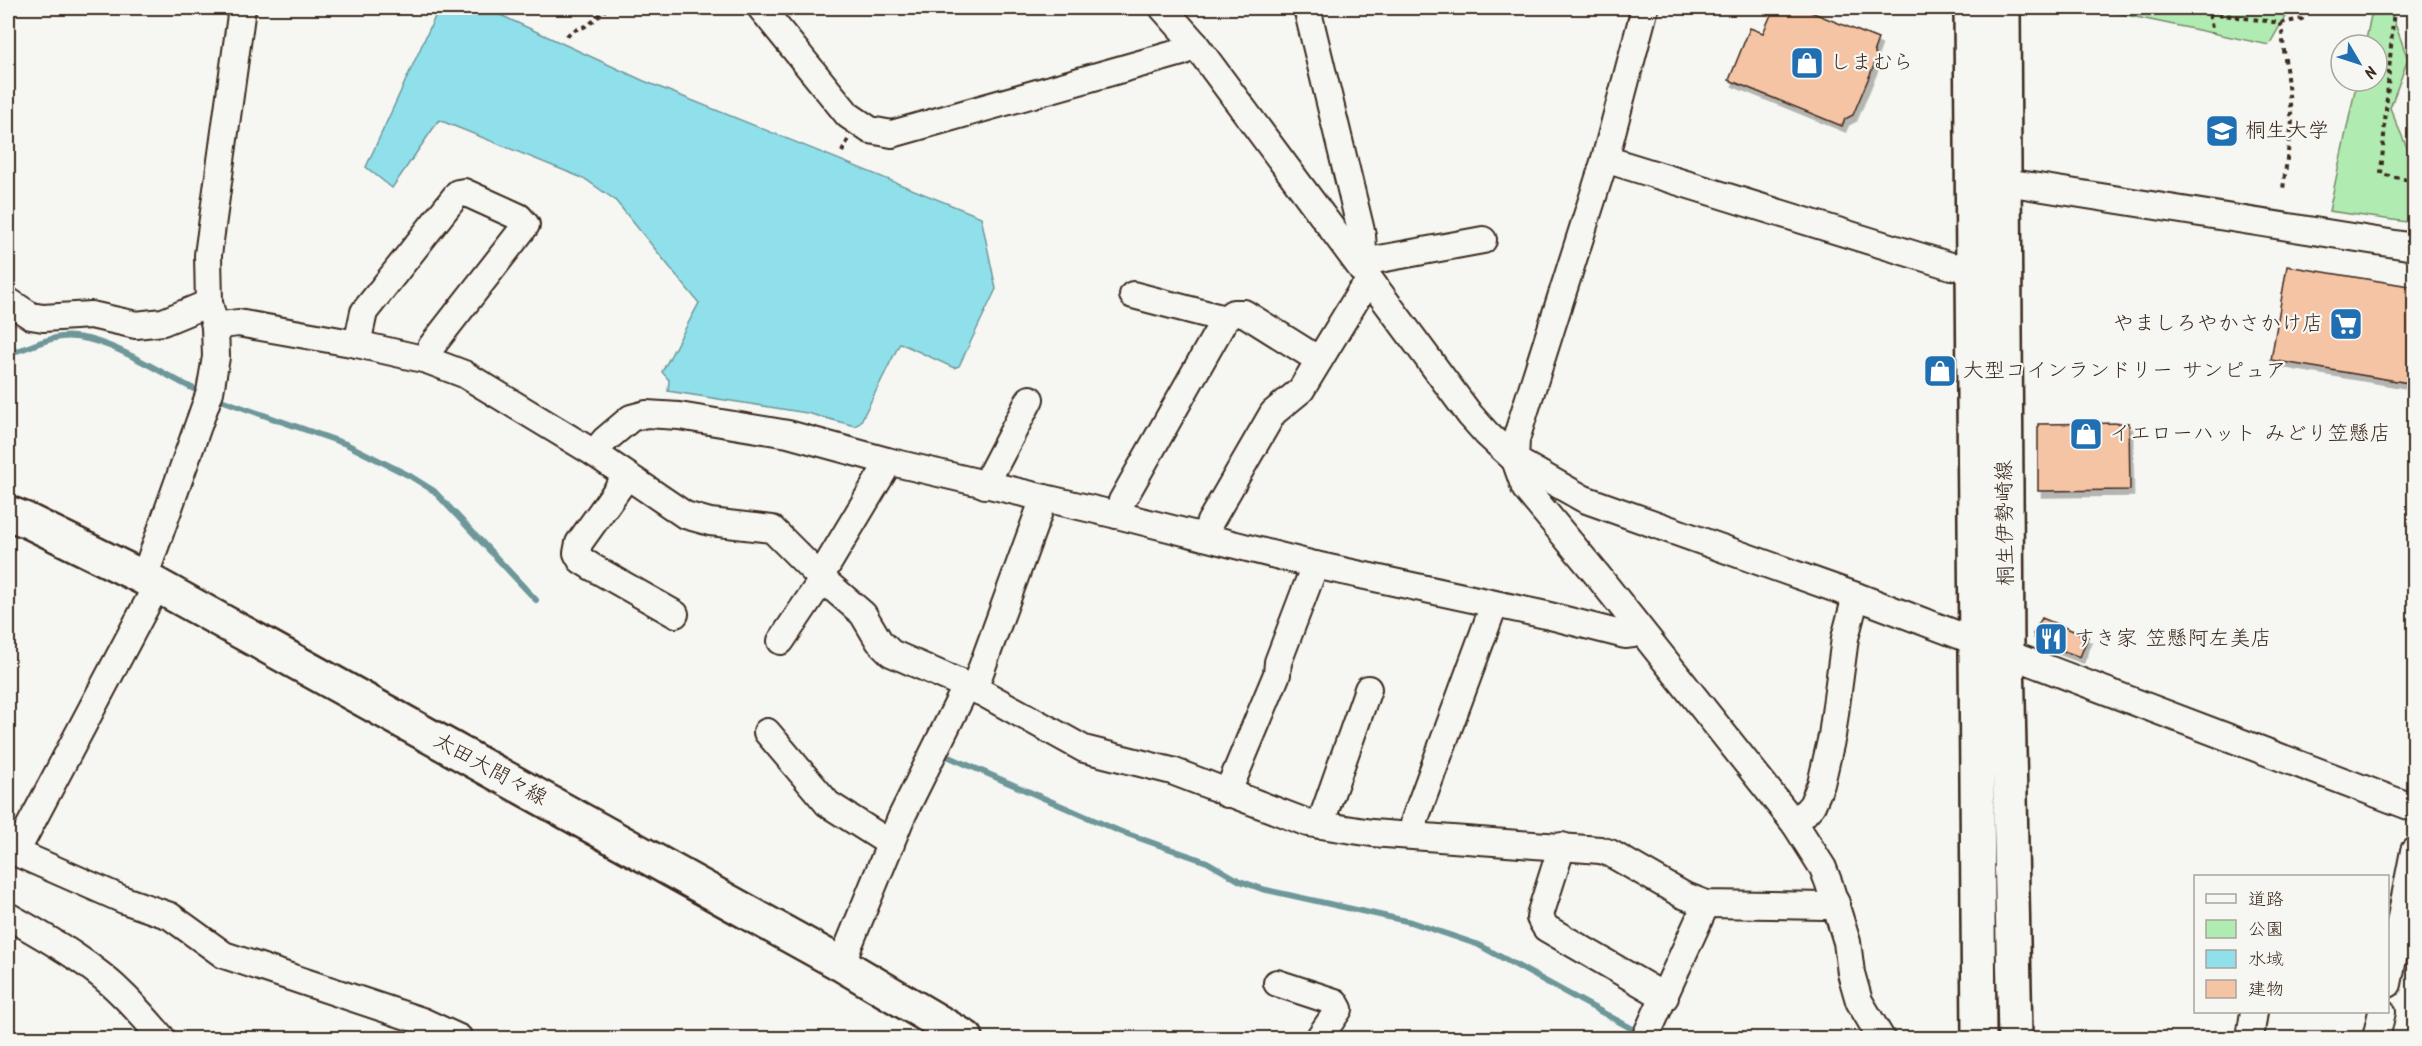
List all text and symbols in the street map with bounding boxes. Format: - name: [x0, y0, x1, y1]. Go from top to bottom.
- north arrow: [2329, 33, 2389, 93]
- shop icon: しまむら: [1789, 45, 1825, 81]
- place label: しまむら: [1830, 47, 1914, 80]
- text: N: [2357, 60, 2382, 83]
- school or university icon: 桐生大学: [2204, 113, 2240, 149]
- place label: 桐生大学: [2245, 115, 2329, 148]
- supermarket icon: やましろやかさかけ店: [2328, 306, 2364, 342]
- place label: やましろやかさかけ店: [2113, 308, 2323, 341]
- shop icon: 大型コインランドリー サンピュア: [1922, 353, 1958, 389]
- place label: 大型コインランドリー サンピュア: [1963, 355, 2286, 388]
- shop icon: イエローハット みどり笠懸店: [2068, 416, 2104, 452]
- place label: イエローハット みどり笠懸店: [2109, 418, 2390, 451]
- street label: 桐生伊勢崎線: [1988, 460, 2024, 586]
- restaurant icon: すき家 笠懸阿左美店: [2033, 621, 2069, 657]
- place label: すき家 笠懸阿左美店: [2074, 623, 2271, 656]
- street label: 太田大間々線: [427, 725, 553, 815]
- legend: [2194, 875, 2389, 1013]
- text: 道路: [2248, 886, 2284, 915]
- text: 公園: [2248, 916, 2284, 945]
- text: 水域: [2248, 946, 2284, 975]
- text: 建物: [2248, 976, 2284, 1005]

